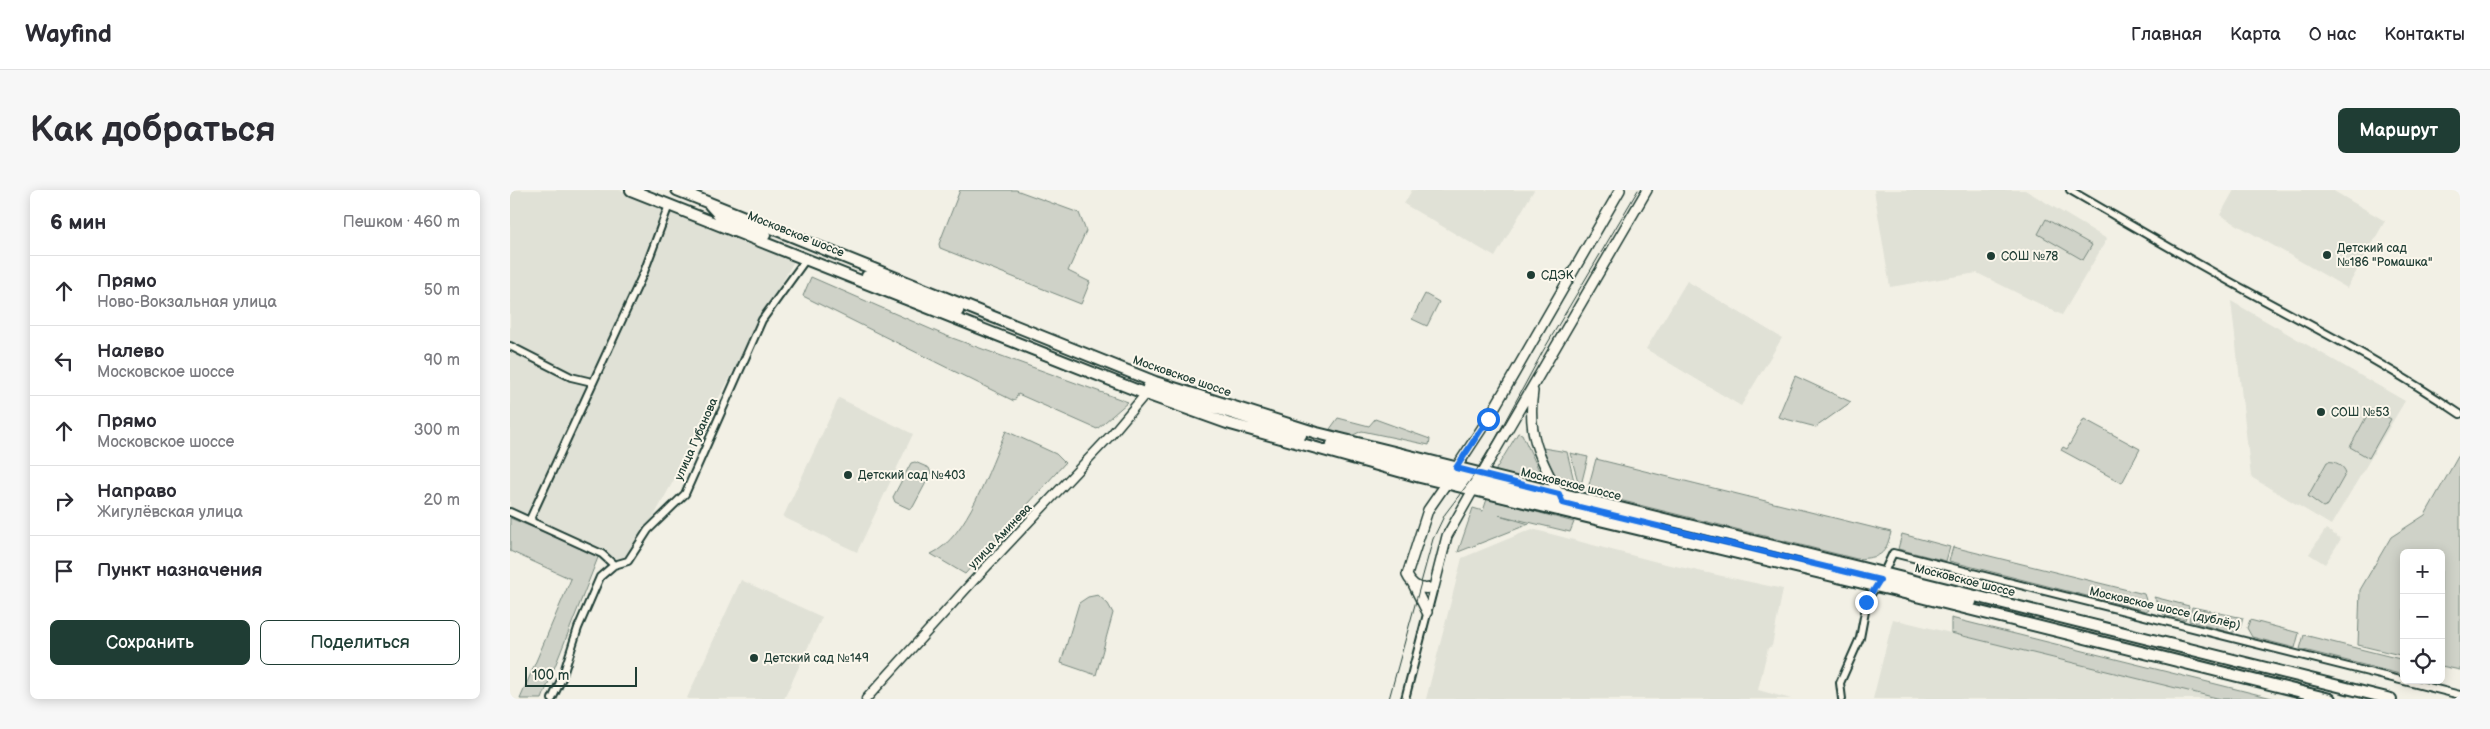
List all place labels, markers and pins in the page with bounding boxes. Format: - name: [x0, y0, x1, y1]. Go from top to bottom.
- place label: Детский сад №186 "Ромашка": [2337, 241, 2432, 270]
- place label: СОШ №78: [2001, 249, 2058, 264]
- marker: Детский сад №186 "Ромашка": [2321, 249, 2333, 261]
- marker: СОШ №78: [1985, 250, 1997, 262]
- place label: СДЭК: [1541, 268, 1574, 283]
- marker: СДЭК: [1525, 269, 1537, 281]
- place label: СОШ №53: [2331, 405, 2390, 420]
- marker: СОШ №53: [2315, 406, 2327, 418]
- place label: Детский сад №403: [858, 468, 966, 483]
- marker: Детский сад №403: [842, 469, 854, 481]
- place label: Детский сад №149: [764, 651, 869, 666]
- marker: Детский сад №149: [748, 652, 760, 664]

